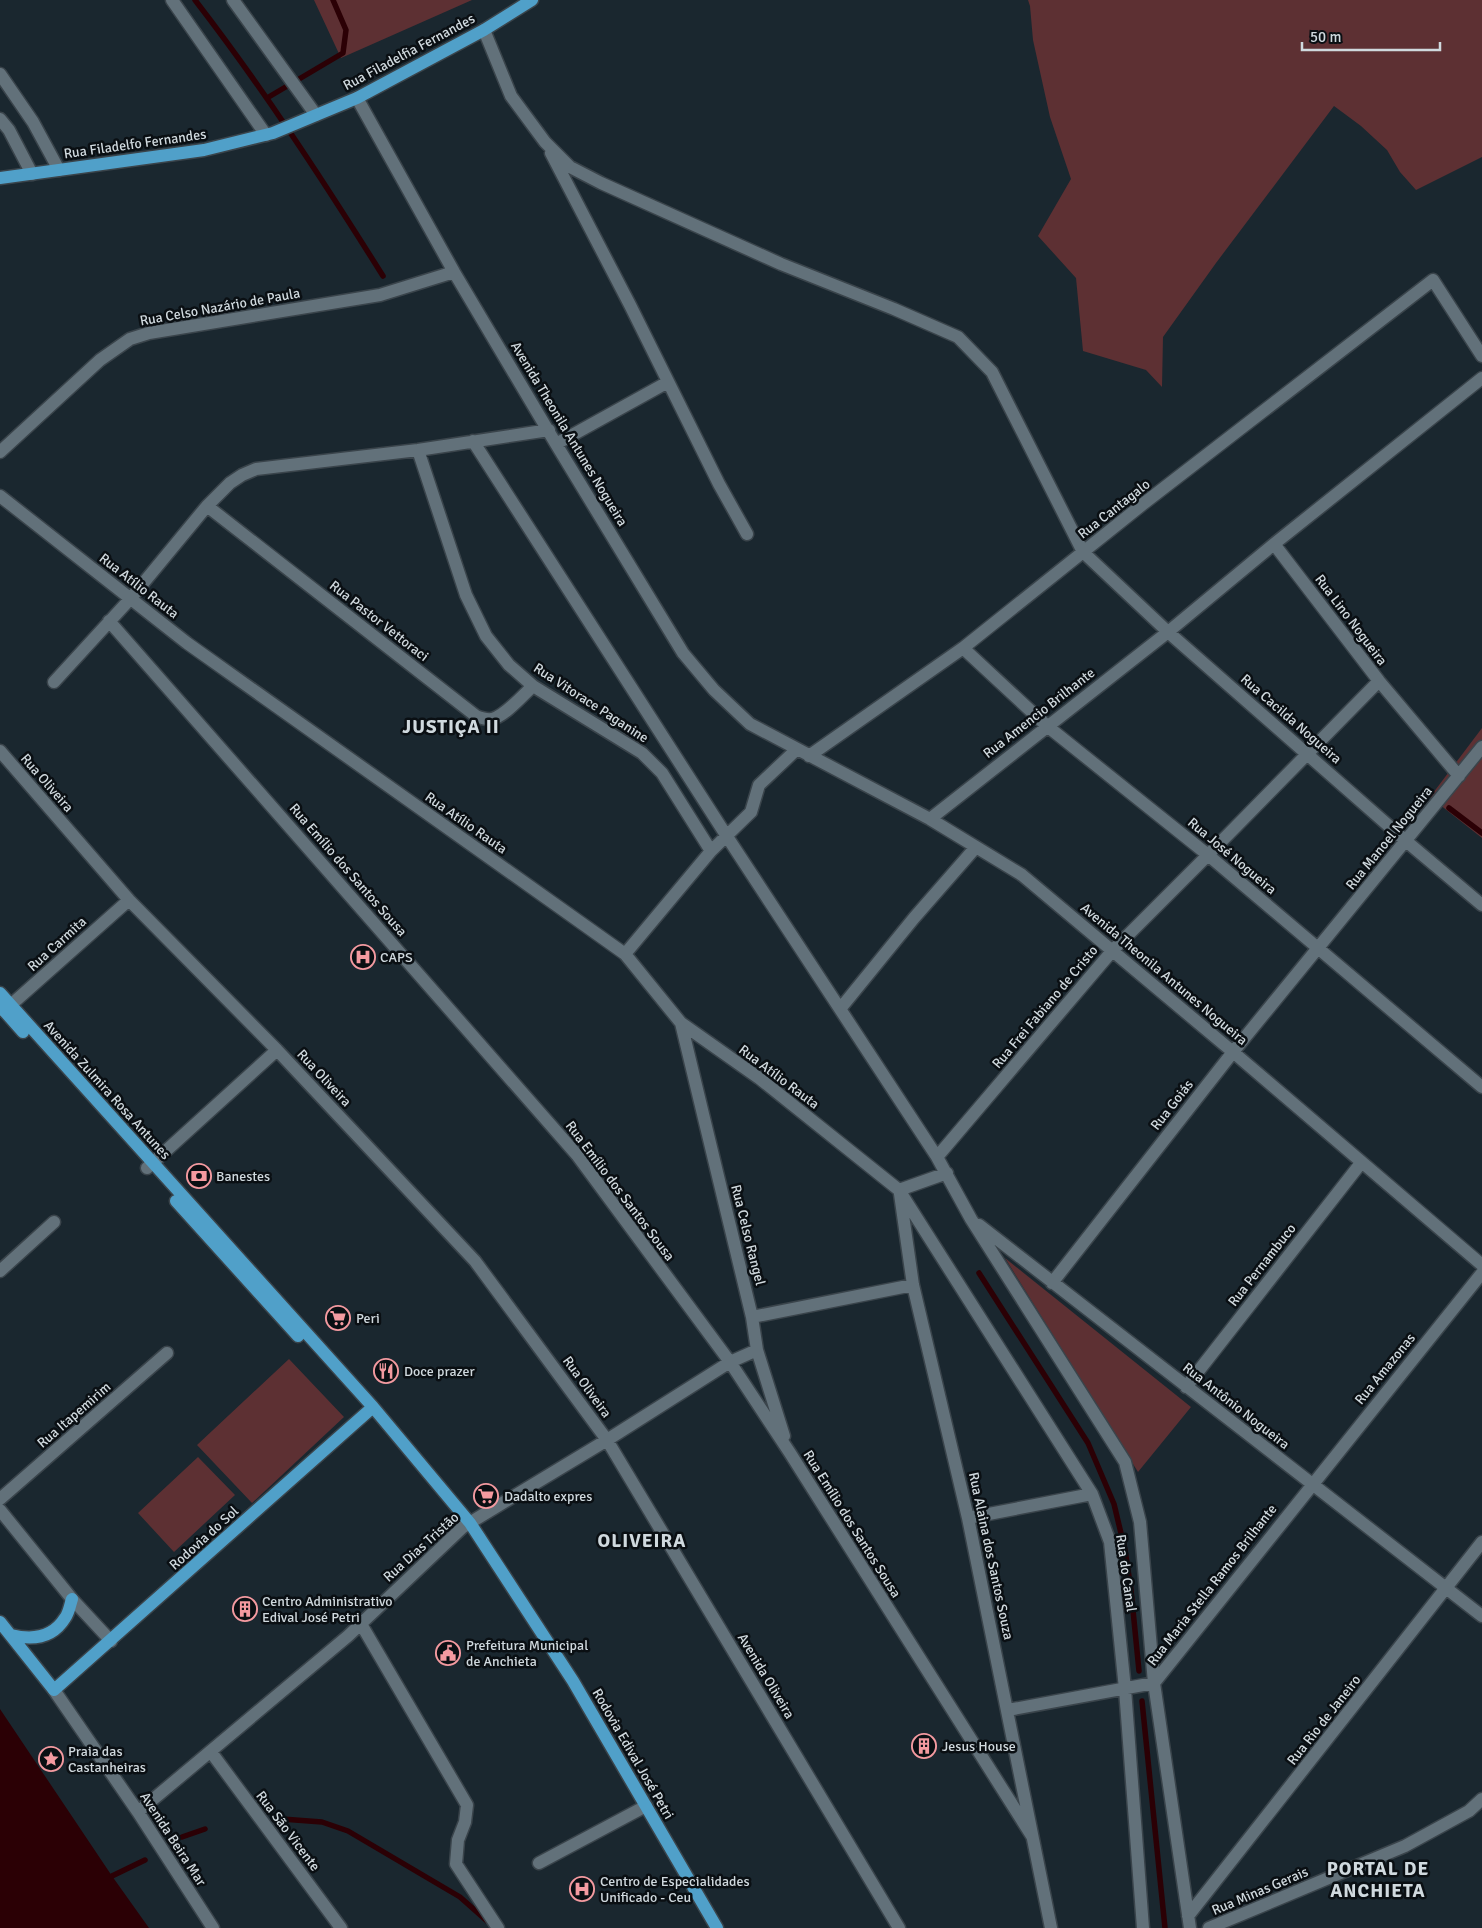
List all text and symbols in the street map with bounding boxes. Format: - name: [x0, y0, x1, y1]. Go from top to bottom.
- street label: Rua Filadelfia Fernandes: [340, 10, 478, 94]
- scale bar: [1302, 20, 1440, 52]
- text: 50 m: [1310, 28, 1341, 46]
- street label: Rua Filadelfo Fernandes: [63, 126, 207, 162]
- street label: Rua Celso Nazário de Paula: [138, 285, 302, 329]
- street label: Avenida Theonila Antunes Nogueira: [507, 339, 631, 529]
- street label: Rua Cantagalo: [1075, 476, 1153, 542]
- street label: Rua Atílio Rauta: [96, 550, 182, 622]
- street label: Rua Lino Nogueira: [1311, 571, 1391, 669]
- street label: Rua Pastor Vettoraci: [326, 577, 432, 665]
- street label: Rua Vitorace Paganine: [530, 659, 652, 747]
- street label: Rua Amencio Brilhante: [980, 664, 1098, 762]
- street label: Rua Cacilda Nogueira: [1237, 671, 1345, 767]
- district label: JUSTIÇA II: [402, 715, 500, 739]
- street label: Rua Oliveira: [17, 750, 77, 816]
- street label: Rua Manoel Nogueira: [1342, 783, 1436, 893]
- street label: Rua Atílio Rauta: [422, 788, 510, 858]
- street label: Rua Emílio dos Santos Sousa: [286, 800, 410, 940]
- street label: Rua José Nogueira: [1184, 814, 1280, 898]
- street label: Avenida Theonila Antunes Nogueira: [1077, 899, 1251, 1049]
- street label: Rua Carmita: [24, 913, 90, 975]
- street label: Rua Frei Fabiano de Cristo: [989, 942, 1101, 1072]
- hospital icon: CAPS: [350, 944, 376, 970]
- place label: CAPS: [380, 949, 413, 966]
- street label: Avenida Zulmira Rosa Antunes: [40, 1017, 174, 1163]
- street label: Rua Atílio Rauta: [735, 1041, 823, 1113]
- street label: Rua Oliveira: [293, 1046, 355, 1110]
- street label: Rua Goiás: [1147, 1076, 1197, 1134]
- street label: Rua Emílio dos Santos Sousa: [562, 1118, 678, 1264]
- bank icon: Banestes: [186, 1163, 212, 1189]
- place label: Banestes: [216, 1168, 270, 1185]
- street label: Rua Celso Rangel: [727, 1183, 769, 1287]
- street label: Rua Pernambuco: [1224, 1220, 1300, 1310]
- supermarket icon: Peri: [325, 1305, 351, 1331]
- place label: Peri: [356, 1310, 380, 1327]
- street label: Rua Amazonas: [1351, 1330, 1419, 1408]
- street label: Rua Oliveira: [559, 1353, 615, 1421]
- restaurant icon: Doce prazer: [373, 1358, 399, 1384]
- street label: Rua Antônio Nogueira: [1179, 1359, 1293, 1453]
- place label: Doce prazer: [404, 1363, 476, 1380]
- street label: Rua Itapemirim: [34, 1378, 114, 1452]
- street label: Rua Emílio dos Santos Sousa: [800, 1447, 904, 1601]
- street label: Rua Alaina dos Santos Souza: [965, 1471, 1017, 1641]
- supermarket icon: Dadalto expres: [473, 1483, 499, 1509]
- place label: Dadalto expres: [504, 1488, 592, 1505]
- street label: Rua Maria Stella Ramos Brilhante: [1144, 1501, 1280, 1669]
- street label: Rodovia do Sol: [166, 1503, 242, 1573]
- street label: Rua Dias Tristão: [380, 1509, 462, 1585]
- district label: OLIVEIRA: [598, 1529, 686, 1553]
- street label: Rua do Canal: [1112, 1533, 1140, 1613]
- place label: Centro Administrativo Edival José Petri: [262, 1593, 393, 1626]
- building icon: Centro Administrativo Edival José Petri: [232, 1596, 258, 1622]
- street label: Avenida Oliveira: [734, 1630, 798, 1722]
- place label: Prefeitura Municipal de Anchieta: [466, 1637, 588, 1670]
- public building icon: Prefeitura Municipal de Anchieta: [435, 1640, 461, 1666]
- street label: Rua Rio de Janeiro: [1284, 1672, 1364, 1768]
- street label: Rodovia Edival José Petri: [589, 1686, 677, 1822]
- building icon: Jesus House: [911, 1733, 937, 1759]
- place label: Jesus House: [942, 1738, 1016, 1755]
- place label: Praia das Castanheiras: [68, 1743, 146, 1776]
- place icon: Praia das Castanheiras: [38, 1746, 64, 1772]
- street label: Rua São Vicente: [252, 1788, 324, 1874]
- street label: Avenida Beira Mar: [136, 1789, 210, 1890]
- district label: PORTAL DE ANCHIETA: [1327, 1857, 1429, 1903]
- street label: Rua Minas Gerais: [1209, 1863, 1311, 1919]
- place label: Centro de Especialidades Unificado - Ceu: [600, 1873, 750, 1906]
- hospital icon: Centro de Especialidades Unificado - Ceu: [569, 1876, 595, 1902]

